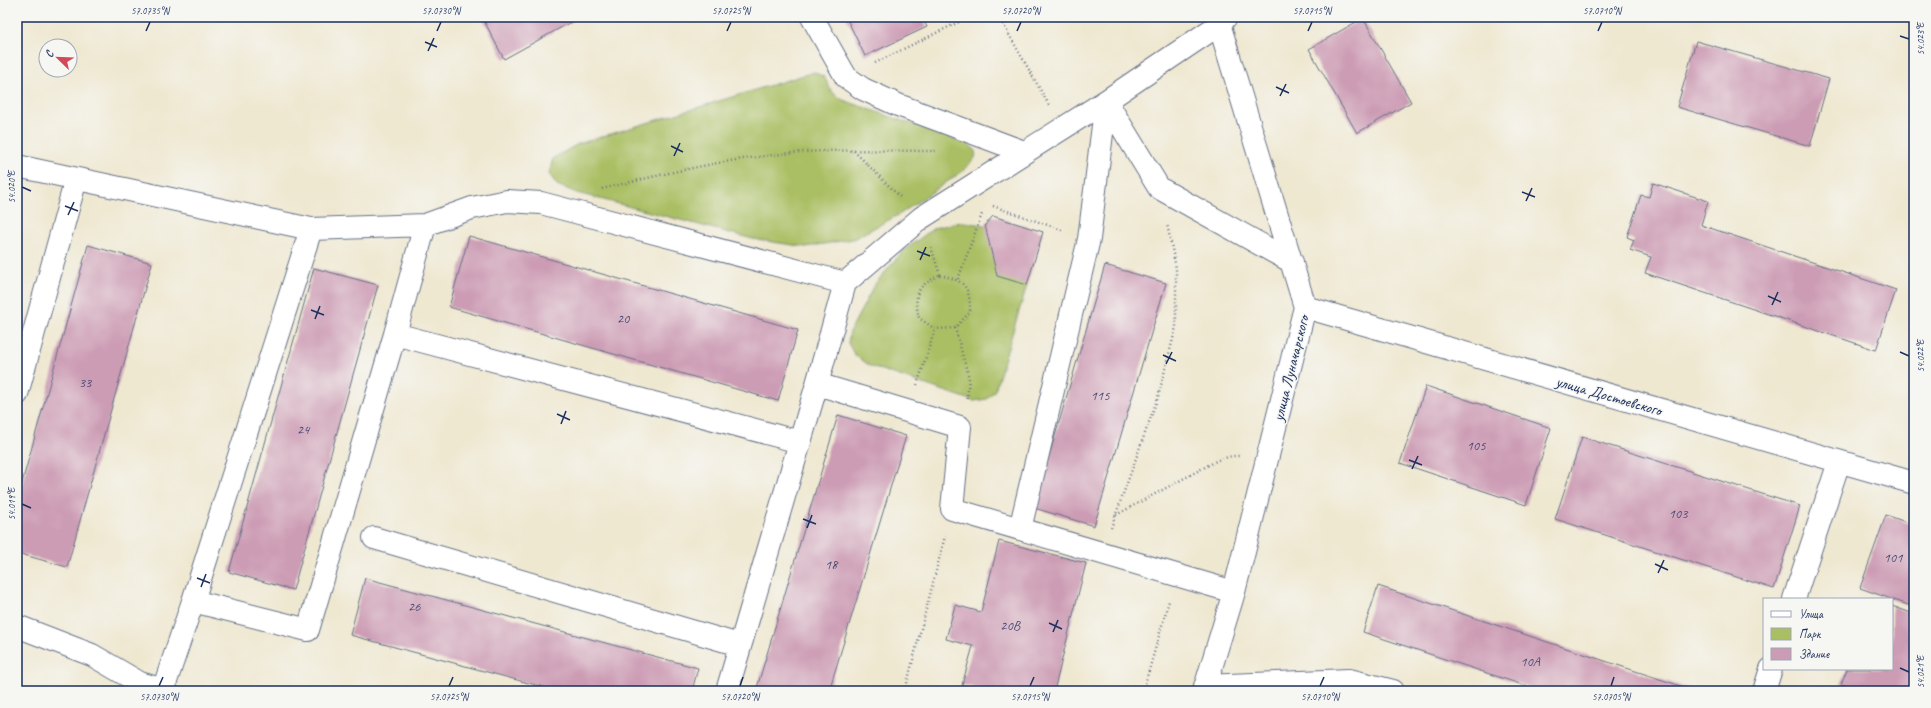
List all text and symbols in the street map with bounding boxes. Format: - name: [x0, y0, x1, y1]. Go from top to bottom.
- text: 57.0735°N: [131, 4, 171, 17]
- text: 57.0730°N: [422, 4, 462, 17]
- text: 57.0725°N: [712, 4, 752, 17]
- text: 57.0720°N: [1002, 4, 1042, 17]
- text: 57.0715°N: [1293, 4, 1333, 17]
- text: 57.0710°N: [1583, 4, 1623, 17]
- text: 54.023°E: [1914, 21, 1927, 55]
- north arrow: [38, 38, 78, 78]
- text: С: [41, 47, 57, 59]
- text: 54.020°E: [5, 169, 18, 203]
- house number: 20: [617, 310, 631, 327]
- street label: улица Луначарского: [1268, 311, 1314, 424]
- text: 54.022°E: [1914, 338, 1927, 372]
- street label: улица Достоевского: [1553, 371, 1666, 421]
- house number: 33: [79, 374, 93, 391]
- house number: 115: [1091, 387, 1110, 404]
- house number: 24: [297, 421, 311, 438]
- house number: 105: [1467, 437, 1486, 454]
- text: 54.019°E: [5, 486, 18, 520]
- house number: 103: [1669, 505, 1689, 522]
- house number: 101: [1884, 549, 1903, 566]
- house number: 18: [825, 556, 839, 573]
- house number: 26: [408, 598, 421, 615]
- legend: [1763, 598, 1893, 670]
- text: Улица: [1799, 606, 1824, 622]
- house number: 20В: [1000, 617, 1022, 634]
- text: Парк: [1799, 626, 1822, 642]
- text: Здание: [1799, 646, 1830, 662]
- house number: 10А: [1520, 653, 1541, 670]
- text: 54.021°E: [1914, 654, 1927, 688]
- text: 57.0730°N: [140, 690, 180, 703]
- text: 57.0725°N: [430, 690, 470, 703]
- text: 57.0720°N: [721, 690, 761, 703]
- text: 57.0715°N: [1011, 690, 1051, 703]
- text: 57.0710°N: [1301, 690, 1341, 703]
- text: 57.0705°N: [1592, 690, 1632, 703]

